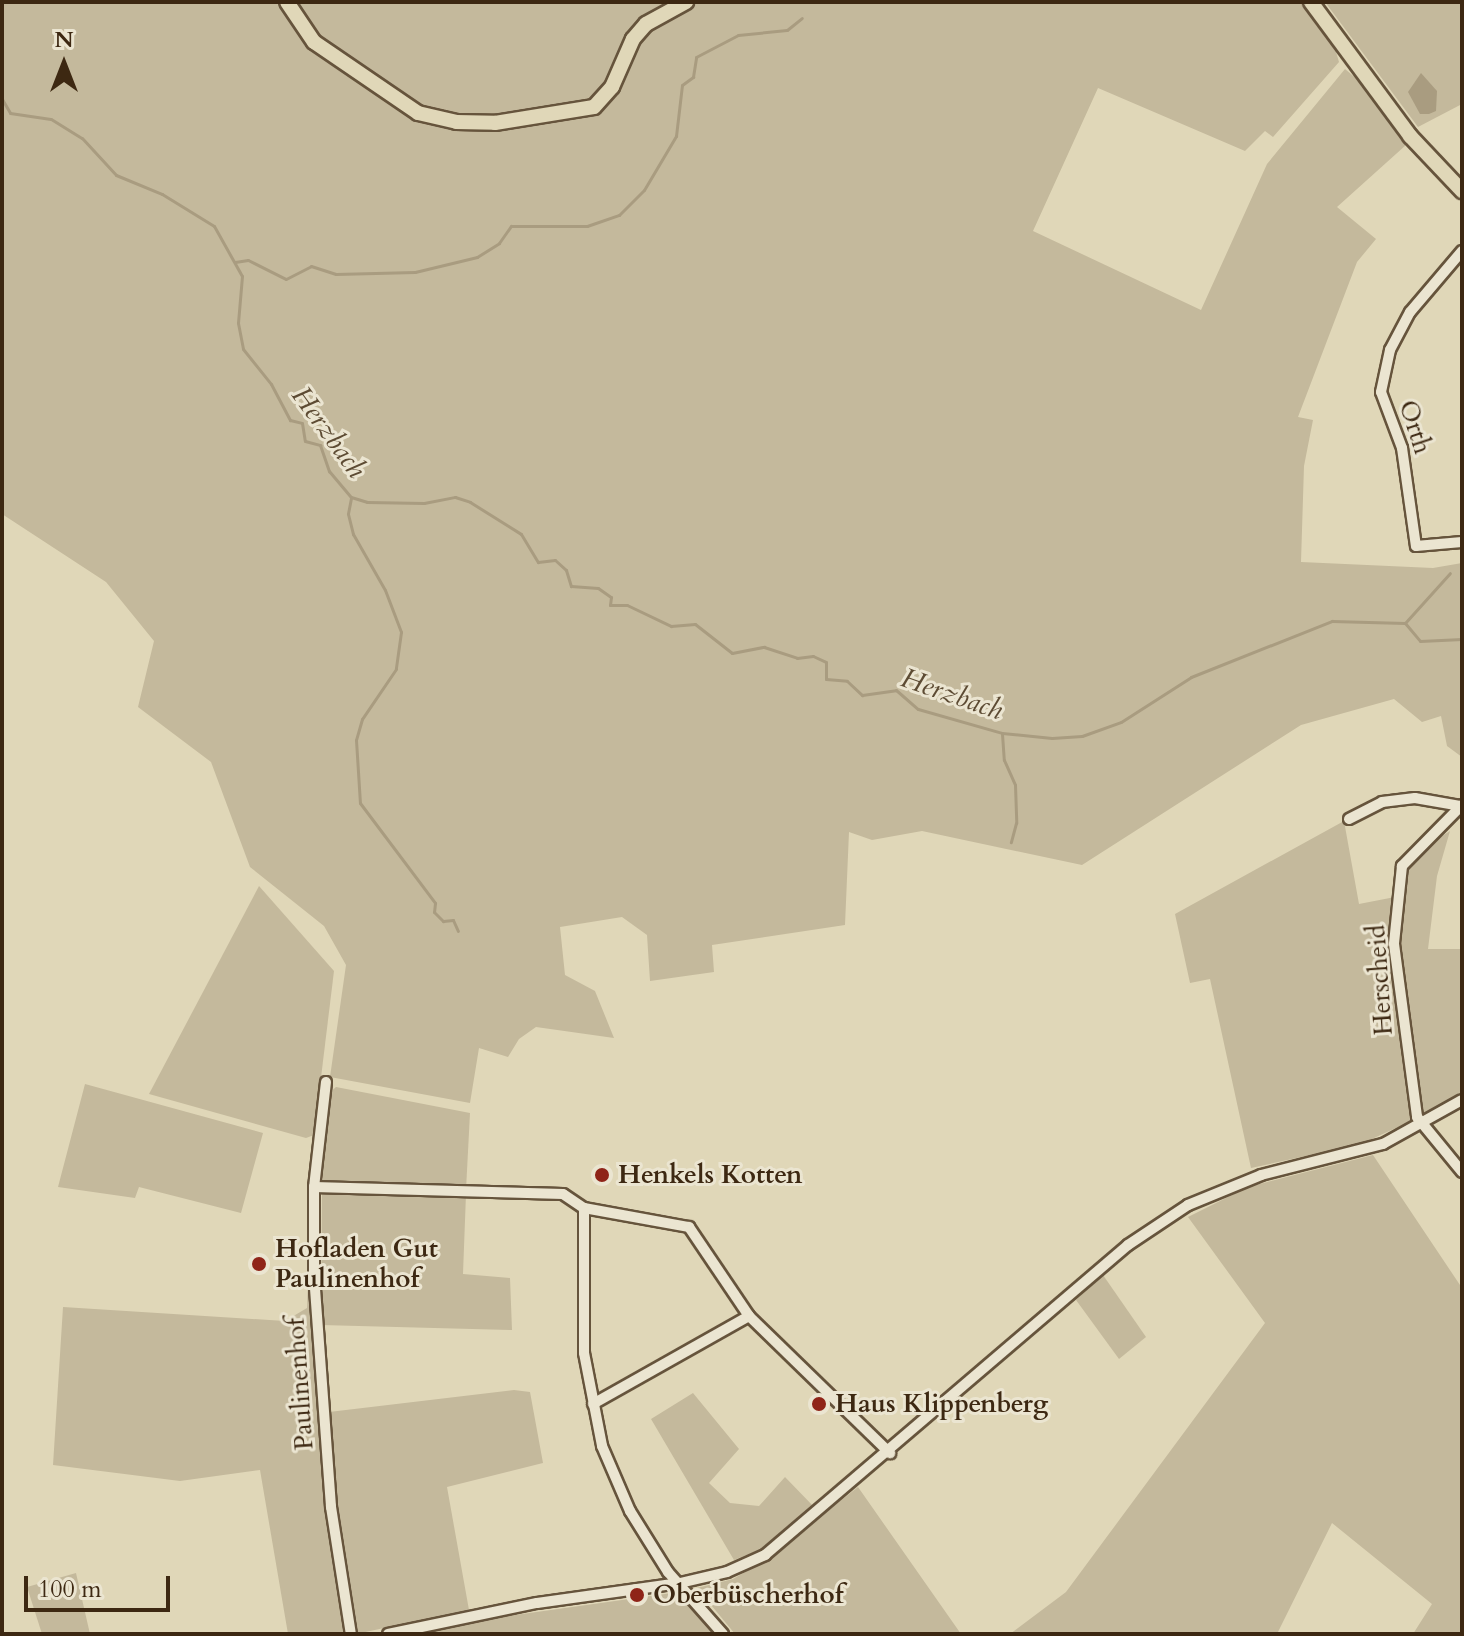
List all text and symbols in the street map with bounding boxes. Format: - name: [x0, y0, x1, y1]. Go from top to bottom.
- north arrow: [24, 24, 104, 104]
- text: N: [54, 25, 74, 55]
- water label: Herzbach: [284, 380, 374, 484]
- street label: Orth: [1392, 396, 1438, 458]
- water label: Herzbach: [897, 661, 1007, 727]
- street label: Herscheid: [1361, 924, 1399, 1036]
- place label: Henkels Kotten: [618, 1159, 802, 1191]
- marker: Henkels Kotten: [593, 1166, 611, 1184]
- place label: Hofladen Gut Paulinenhof: [275, 1233, 438, 1294]
- marker: Hofladen Gut Paulinenhof: [250, 1255, 268, 1273]
- street label: Paulinenhof: [280, 1317, 320, 1451]
- place label: Haus Klippenberg: [835, 1388, 1048, 1420]
- marker: Haus Klippenberg: [810, 1395, 828, 1413]
- scale bar: [28, 1560, 174, 1610]
- text: 100 m: [38, 1573, 102, 1606]
- place label: Oberbüscherhof: [653, 1579, 844, 1611]
- marker: Oberbüscherhof: [628, 1586, 646, 1604]

